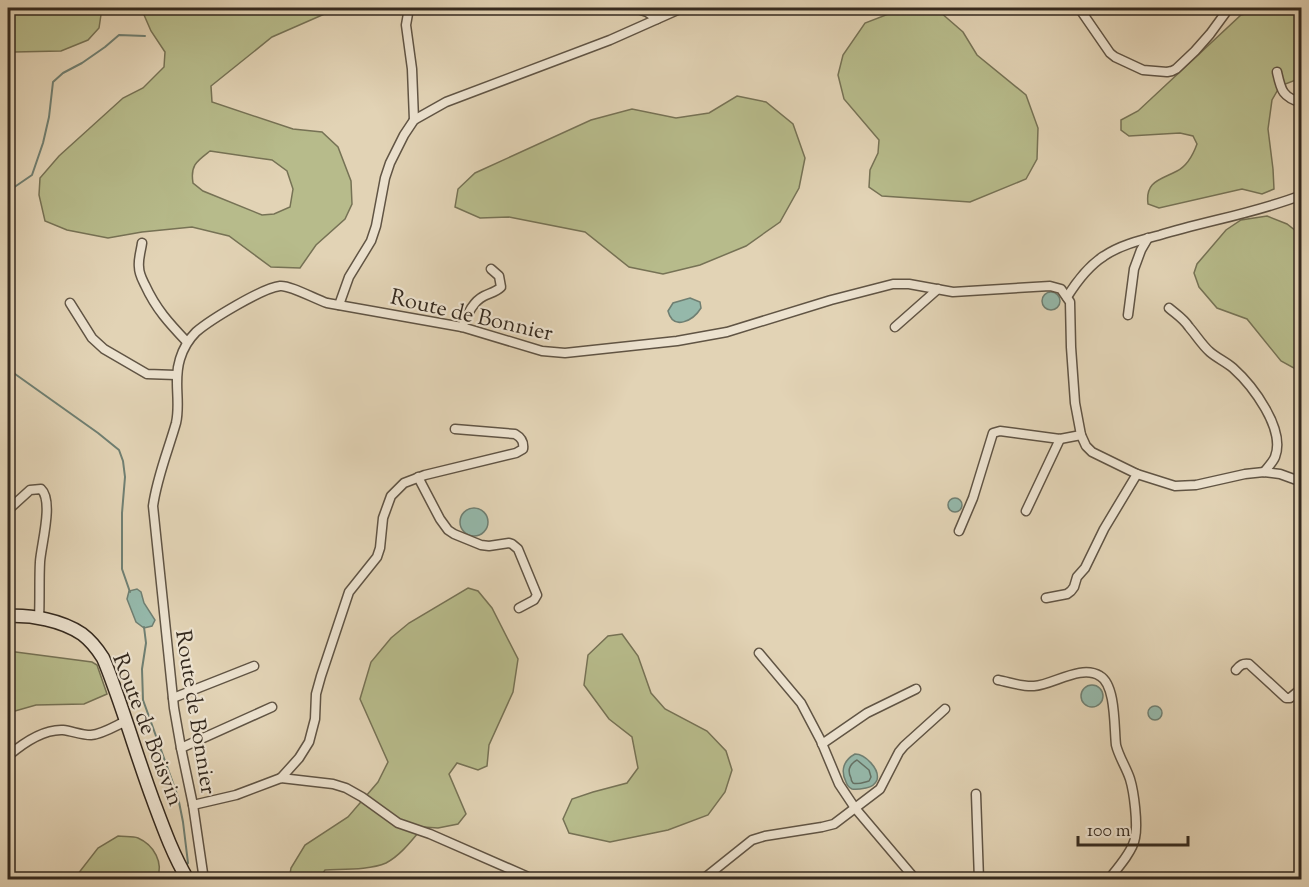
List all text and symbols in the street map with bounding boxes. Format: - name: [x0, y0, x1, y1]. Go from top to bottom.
- street label: Route de Bonnier: [387, 283, 556, 351]
- street label: Route de Bonnier: [165, 628, 223, 797]
- street label: Route de Boisvin: [102, 649, 190, 811]
- scale bar: [1078, 809, 1188, 847]
- text: 100 m: [1087, 819, 1131, 845]

